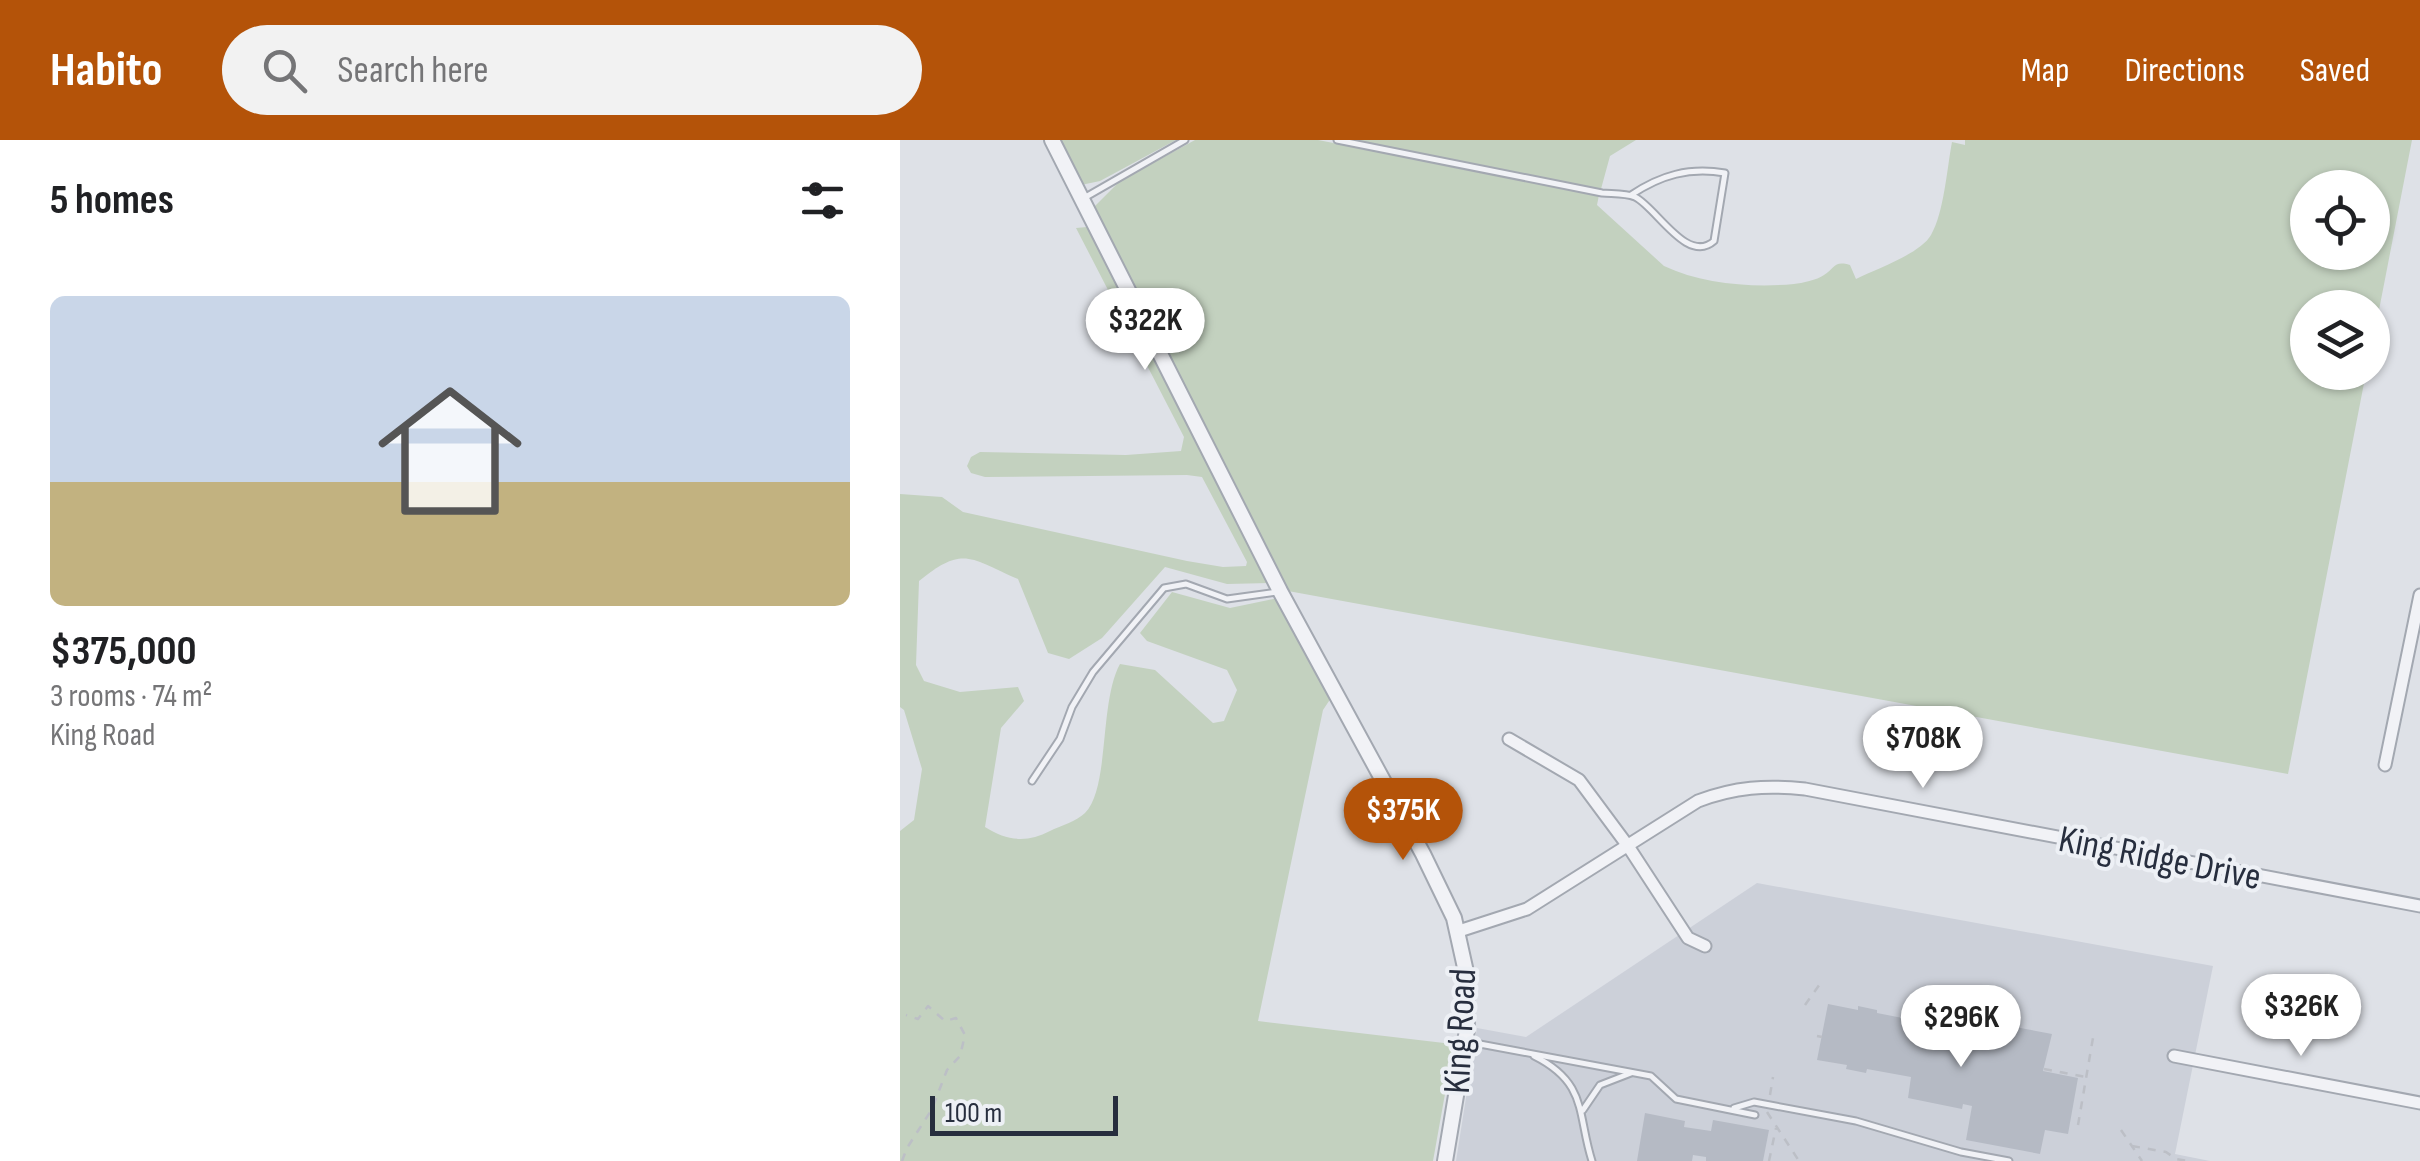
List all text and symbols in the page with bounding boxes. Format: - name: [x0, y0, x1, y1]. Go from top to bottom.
- search box: [222, 25, 922, 115]
- text: Habito: [50, 42, 162, 99]
- icon: search: [257, 43, 312, 98]
- text: Search here: [337, 48, 488, 93]
- text: Map: [2021, 49, 2070, 92]
- text: Directions: [2125, 49, 2245, 92]
- text: Saved: [2300, 49, 2370, 92]
- map controls: [2290, 170, 2390, 390]
- button: locate: [2290, 170, 2390, 270]
- icon: filters: [795, 173, 850, 228]
- text: 5 homes: [50, 175, 174, 226]
- pin: $322K: [1075, 288, 1215, 373]
- button: layers: [2290, 290, 2390, 390]
- text: $322K: [1108, 301, 1182, 340]
- icon: home: [360, 361, 540, 541]
- text: $375,000: [50, 626, 196, 677]
- text: 3 rooms · 74 m²: [50, 677, 212, 716]
- pin: $708K: [1853, 706, 1993, 791]
- text: King Road: [50, 716, 155, 755]
- text: $708K: [1885, 719, 1961, 758]
- pin: $375K: [1333, 778, 1473, 863]
- text: $375K: [1366, 791, 1440, 830]
- street label: King Ridge Drive: [2055, 817, 2265, 900]
- street label: King Road: [1435, 967, 1486, 1095]
- pin: $326K: [2231, 974, 2371, 1059]
- pin: $296K: [1891, 985, 2031, 1070]
- text: $326K: [2263, 987, 2339, 1026]
- text: $296K: [1923, 998, 1999, 1037]
- scale bar: [930, 1091, 1118, 1136]
- text: 100 m: [945, 1097, 1002, 1130]

